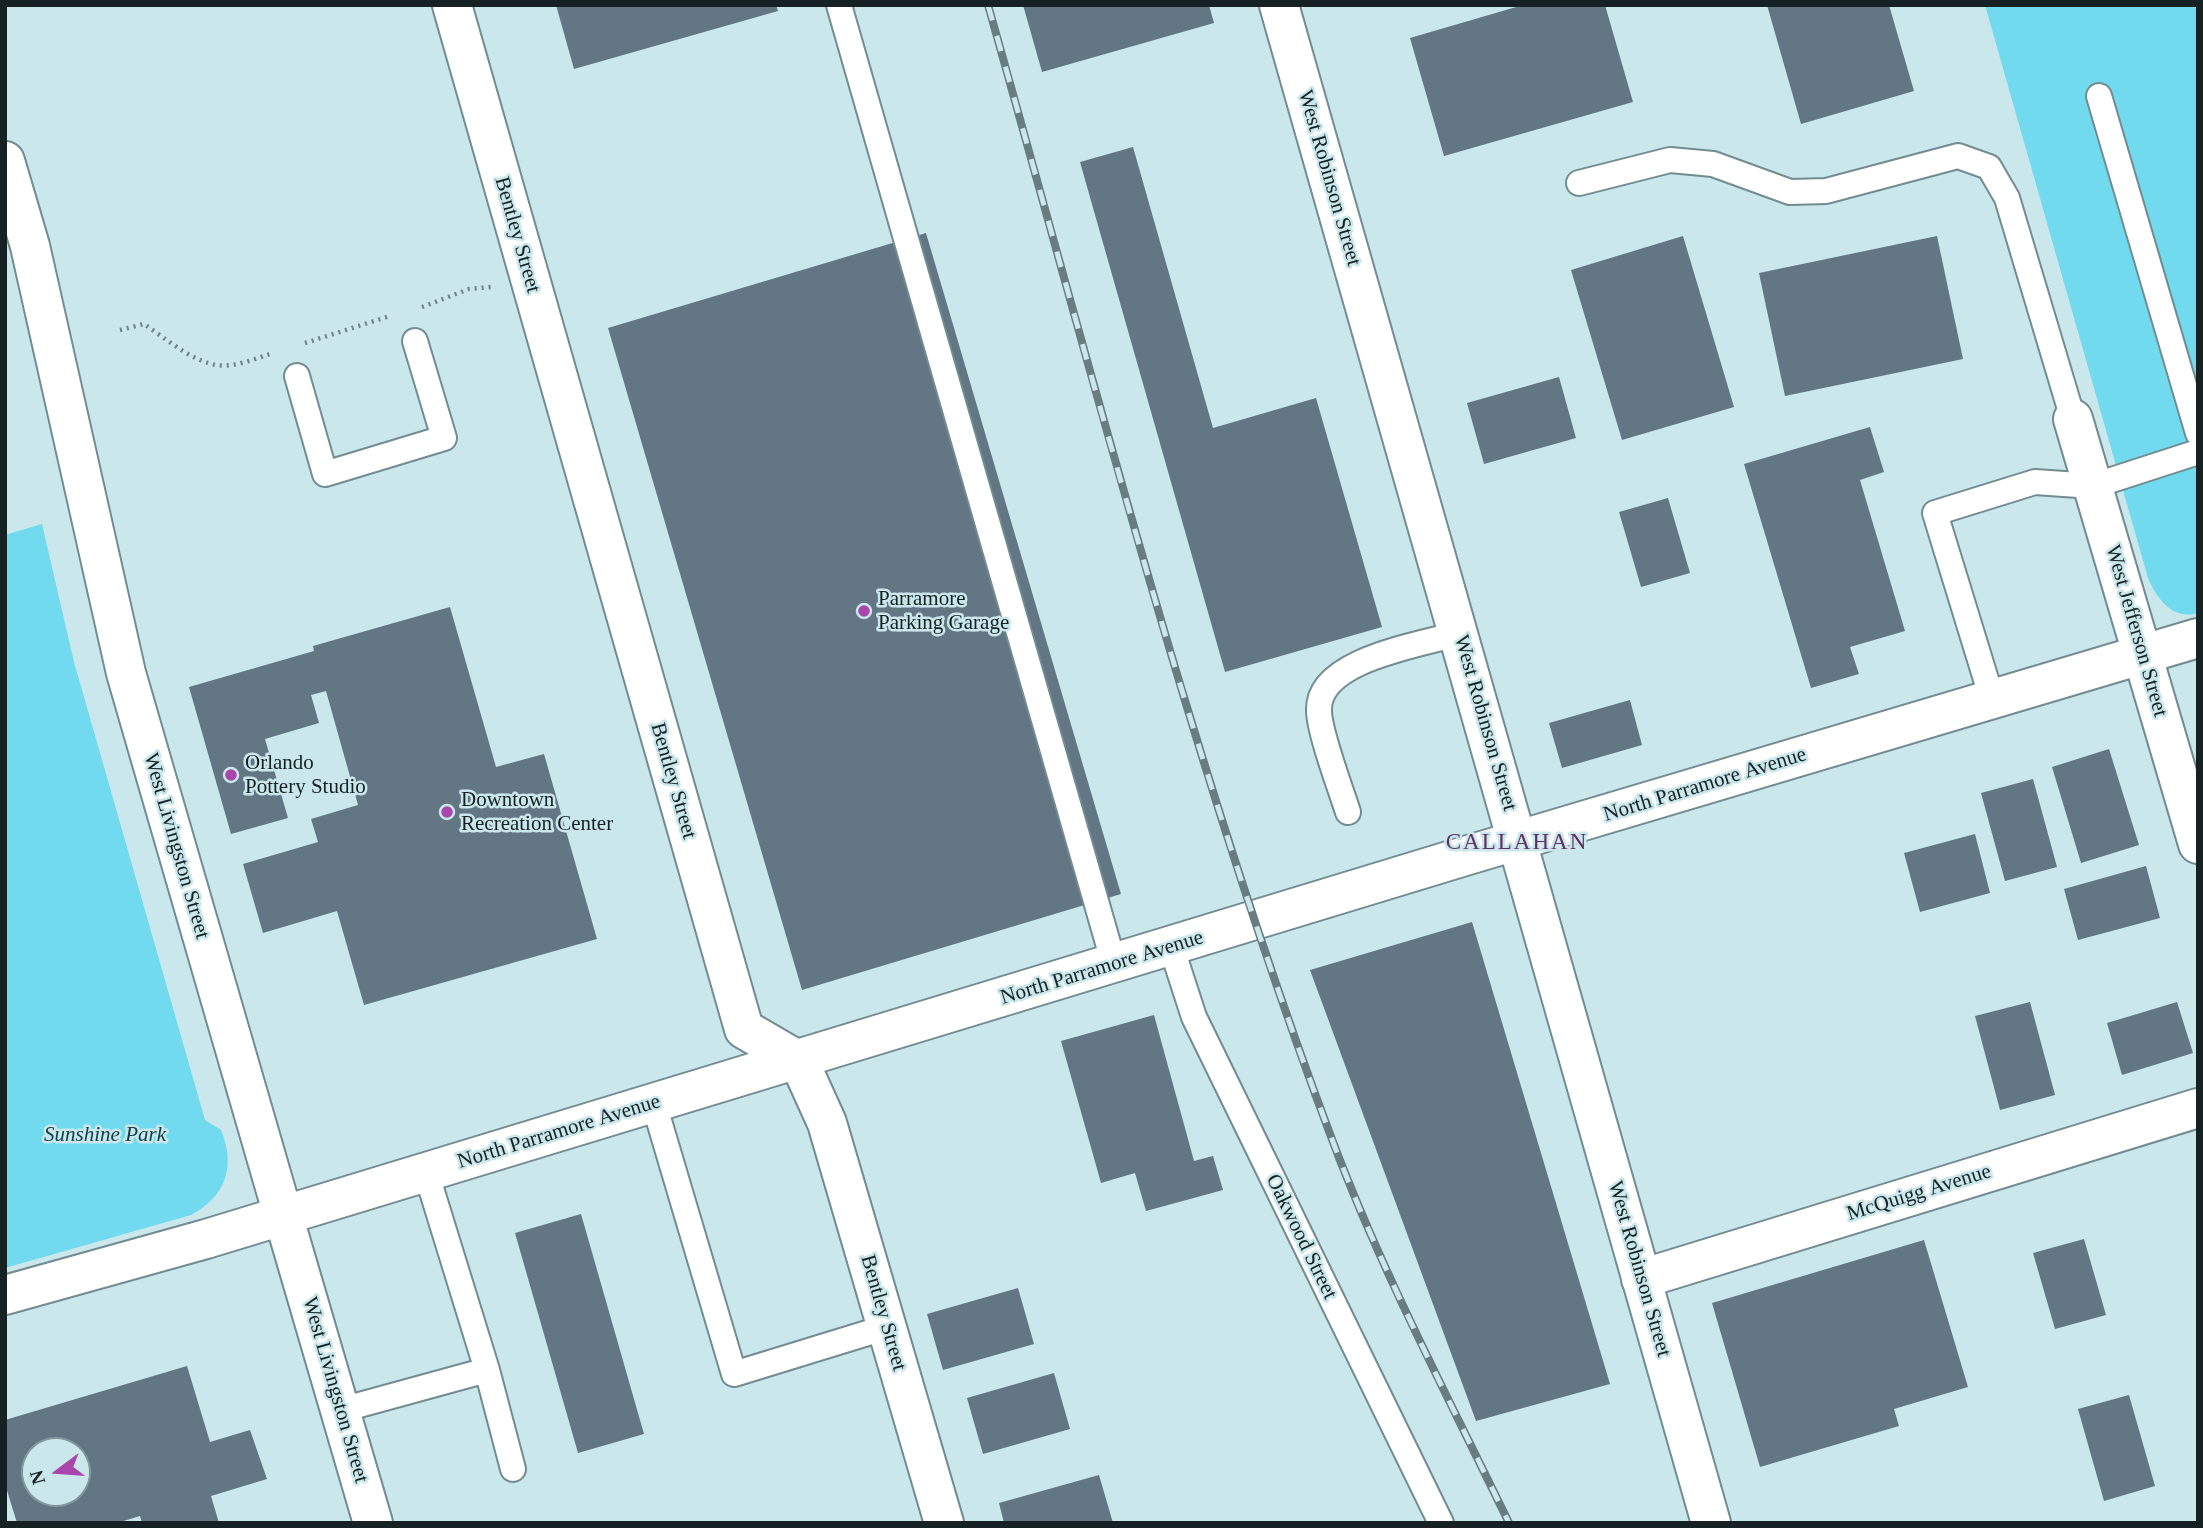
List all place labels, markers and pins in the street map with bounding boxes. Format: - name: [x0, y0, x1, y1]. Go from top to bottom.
- place label: Parramore Parking Garage: [878, 586, 1009, 636]
- marker: Parramore Parking Garage: [856, 603, 872, 619]
- place label: Orlando Pottery Studio: [245, 750, 366, 800]
- marker: Orlando Pottery Studio: [223, 767, 239, 783]
- place label: Downtown Recreation Center: [461, 787, 613, 837]
- marker: Downtown Recreation Center: [439, 804, 455, 820]

